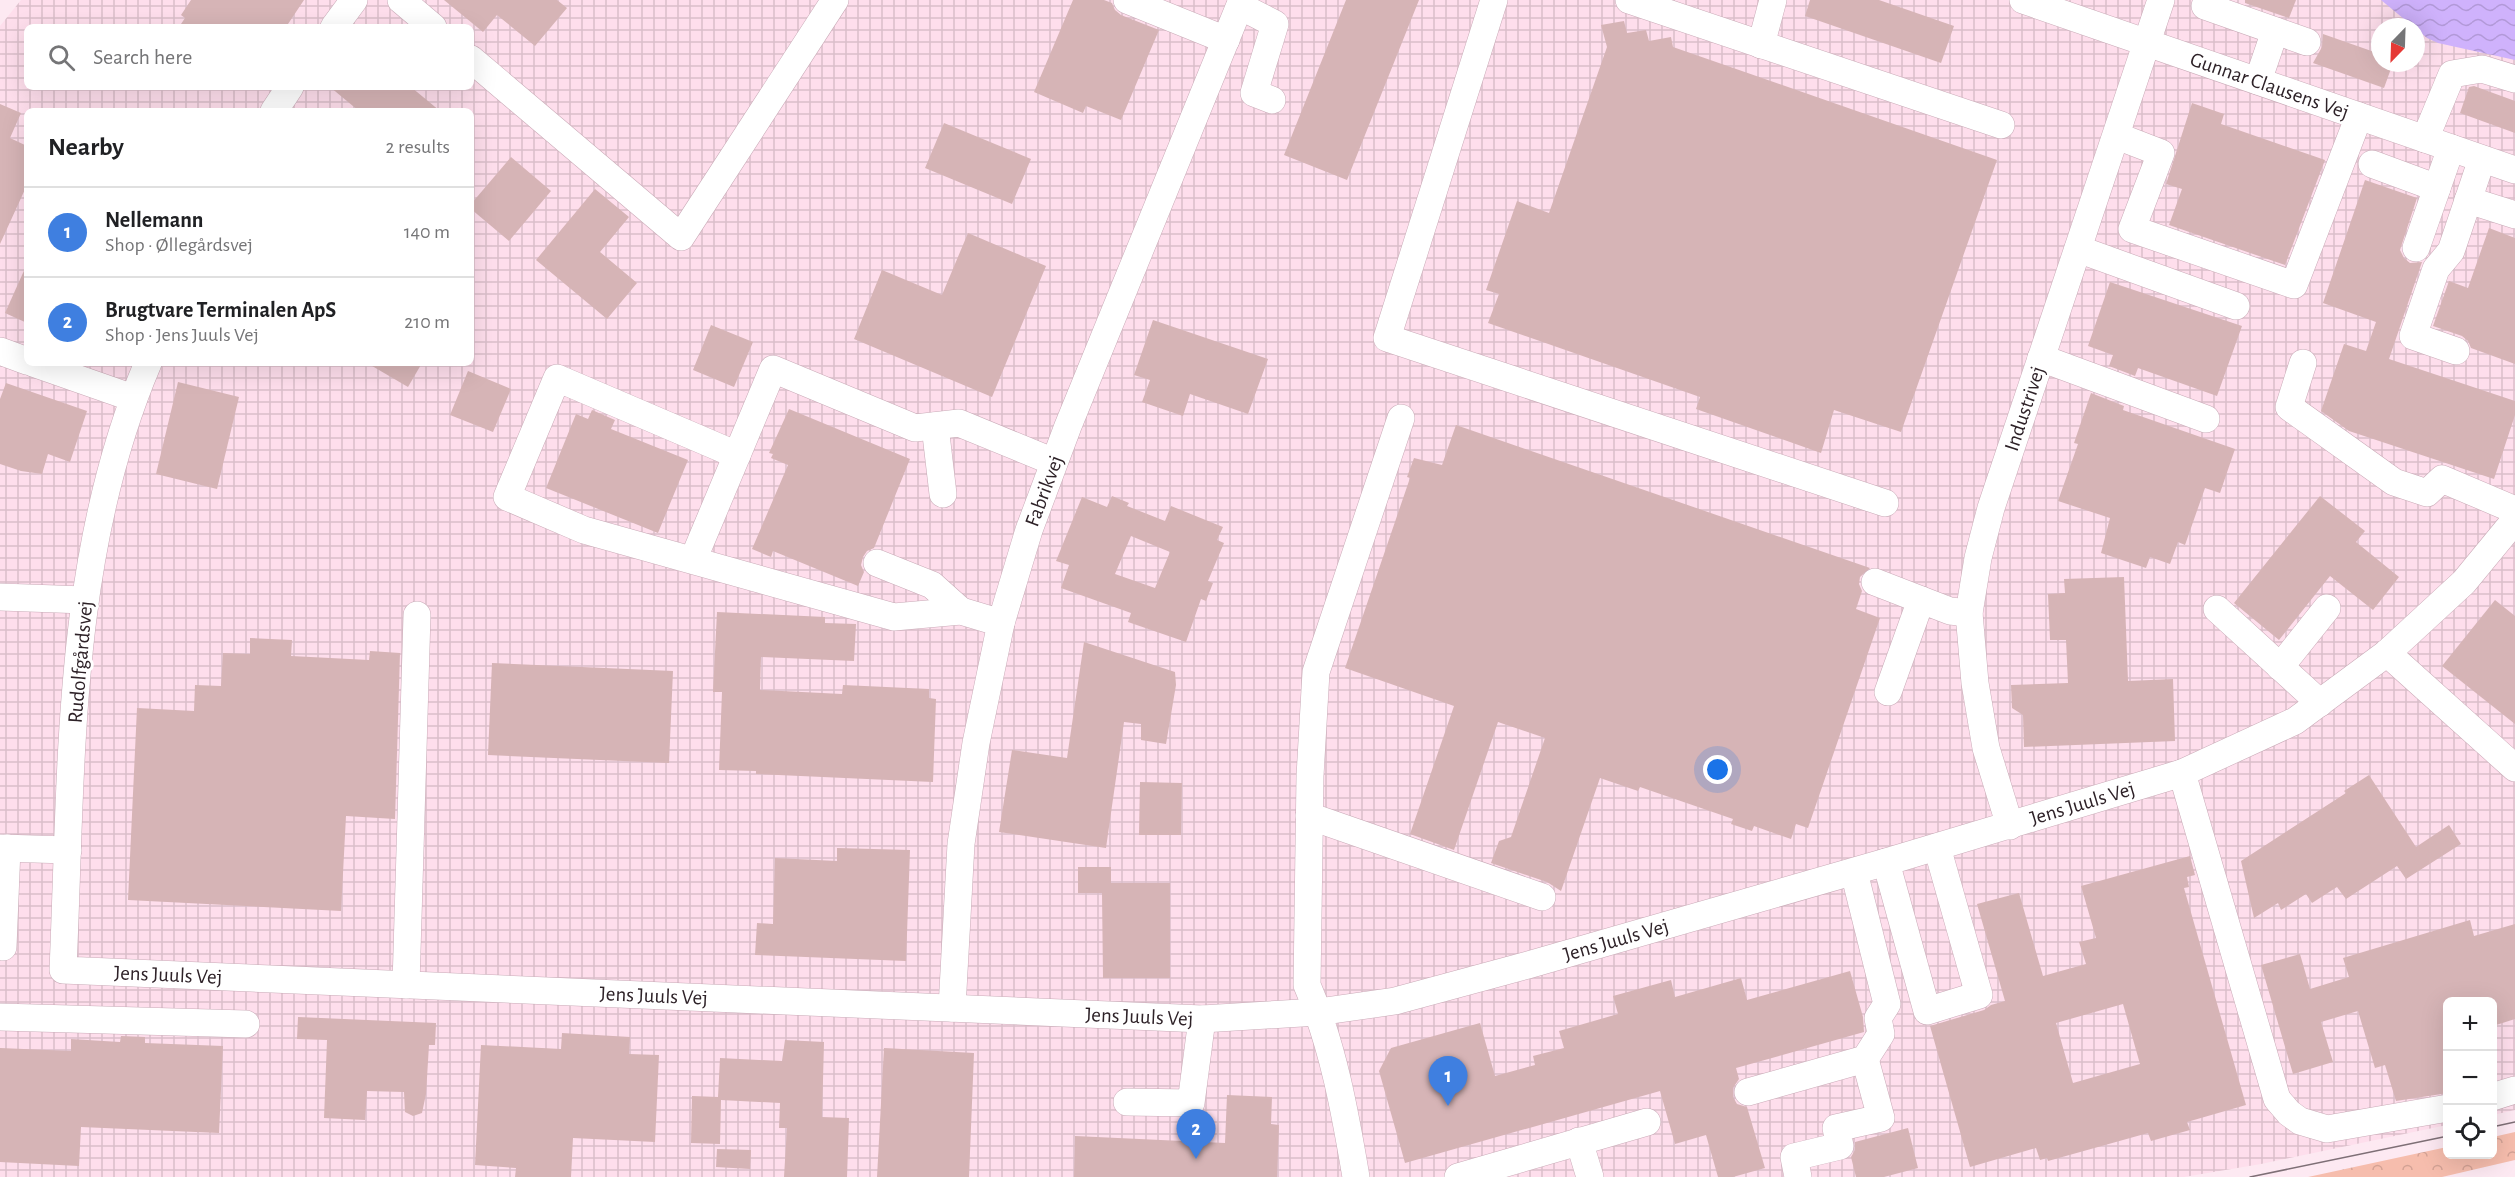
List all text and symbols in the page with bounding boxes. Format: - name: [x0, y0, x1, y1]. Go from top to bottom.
- north arrow: [2371, 18, 2425, 72]
- search box: [24, 24, 474, 90]
- icon: search: [45, 41, 78, 74]
- text: Search here: [93, 46, 192, 68]
- street label: Gunnar Clausens Vej: [2188, 49, 2352, 123]
- text: Nearby: [48, 134, 124, 160]
- text: 2 results: [386, 137, 450, 157]
- text: Nellemann: [105, 209, 203, 231]
- text: 1: [64, 222, 71, 242]
- text: 140 m: [404, 222, 450, 242]
- text: Shop · Øllegårdsvej: [105, 235, 253, 255]
- text: Brugtvare Terminalen ApS: [105, 299, 336, 321]
- text: 2: [63, 312, 72, 332]
- text: 210 m: [404, 312, 450, 332]
- text: Shop · Jens Juuls Vej: [105, 325, 259, 345]
- street label: Industrivej: [2001, 364, 2049, 454]
- street label: Fabrikvej: [1021, 453, 1067, 529]
- street label: Rudolfgårdsvej: [65, 600, 96, 724]
- your location: [1703, 755, 1732, 784]
- street label: Jens Juuls Vej: [2028, 778, 2137, 829]
- street label: Jens Juuls Vej: [1561, 915, 1671, 965]
- street label: Jens Juuls Vej: [114, 962, 223, 988]
- street label: Jens Juuls Vej: [599, 983, 708, 1009]
- map controls: [2443, 997, 2497, 1159]
- button: +: [2443, 997, 2497, 1051]
- street label: Jens Juuls Vej: [1085, 1004, 1194, 1030]
- button: −: [2443, 1051, 2497, 1105]
- pin: 1: [1428, 1056, 1468, 1106]
- button: locate: [2443, 1105, 2497, 1159]
- pin: 2: [1176, 1110, 1216, 1159]

